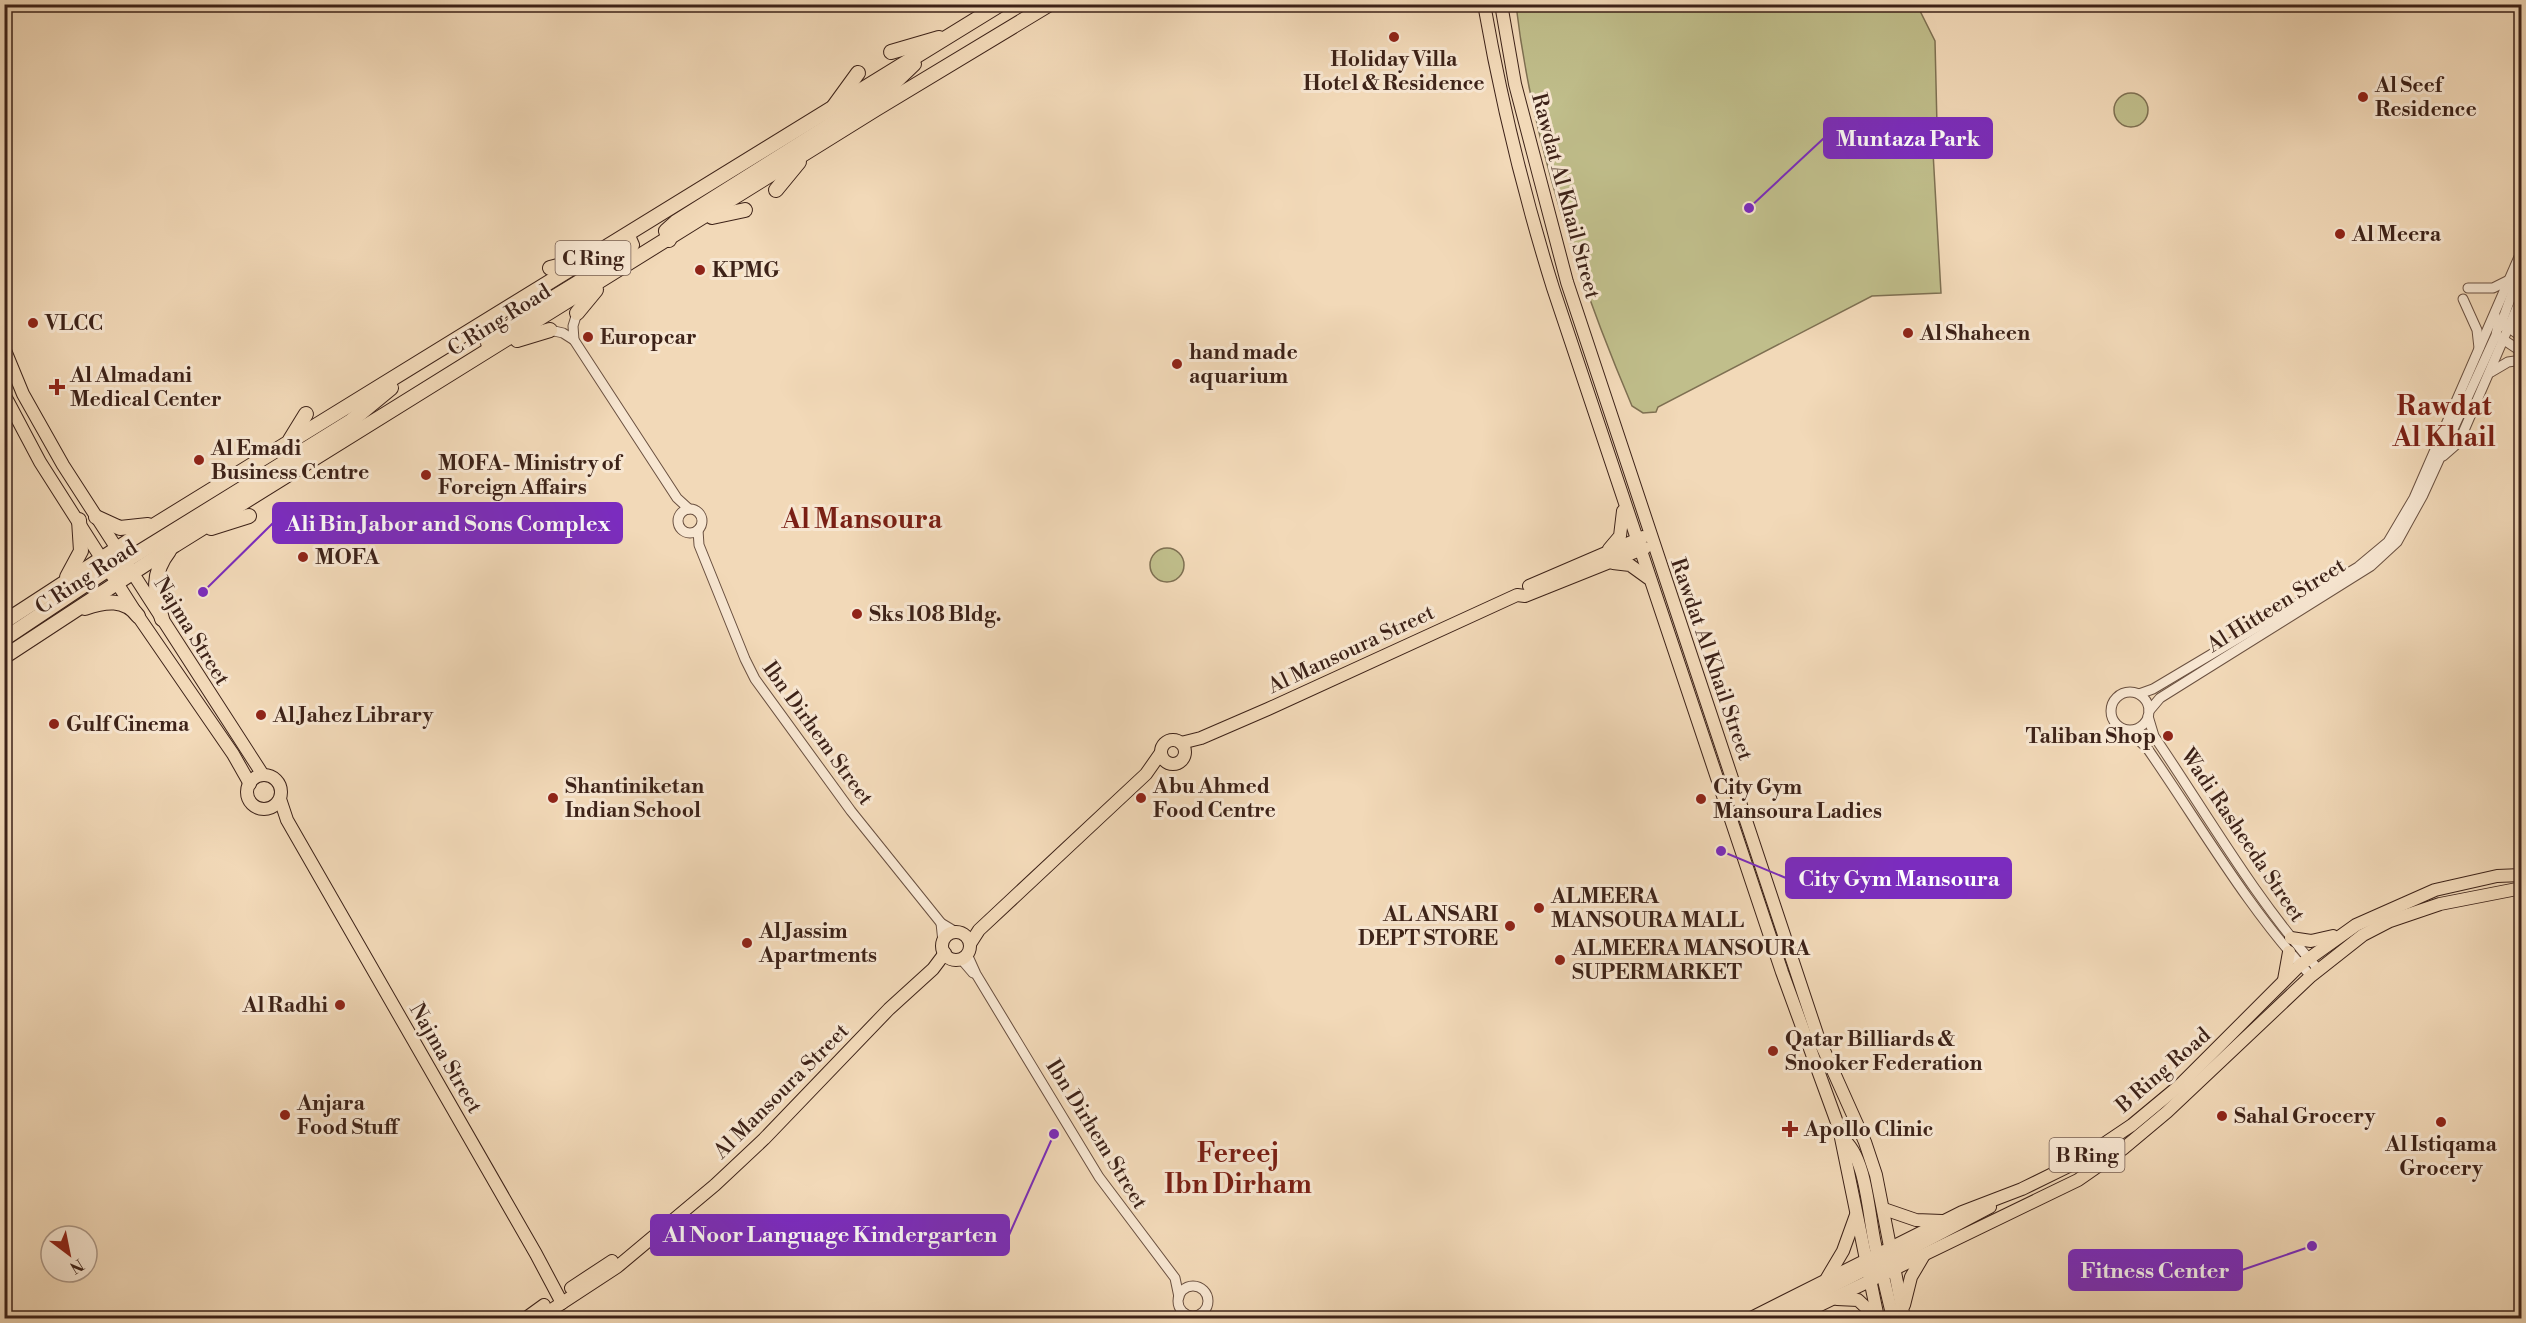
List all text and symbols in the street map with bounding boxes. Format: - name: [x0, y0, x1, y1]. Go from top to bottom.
- marker: Holiday Villa Hotel & Residence: [1387, 30, 1401, 44]
- place label: Holiday Villa Hotel & Residence: [1303, 47, 1485, 97]
- place label: Al Seef Residence: [2374, 73, 2477, 123]
- street label: Rawdat Al Khail Street: [1525, 90, 1605, 303]
- marker: Al Seef Residence: [2356, 90, 2370, 104]
- callout: Muntaza Park: [1824, 118, 1992, 158]
- text: Muntaza Park: [1836, 126, 1981, 153]
- place label: Al Meera: [2351, 222, 2442, 248]
- marker: Al Meera: [2333, 227, 2347, 241]
- road number: C Ring: [556, 241, 630, 275]
- place label: KPMG: [712, 258, 780, 284]
- marker: KPMG: [693, 263, 707, 277]
- street label: C Ring Road: [443, 279, 556, 363]
- place label: VLCC: [44, 311, 103, 337]
- marker: VLCC: [26, 316, 40, 330]
- place label: Al Shaheen: [1919, 321, 2030, 347]
- place label: Europcar: [600, 325, 697, 351]
- marker: Al Shaheen: [1901, 326, 1915, 340]
- marker: Europcar: [581, 330, 595, 344]
- place label: hand made aquarium: [1189, 340, 1298, 390]
- marker: hand made aquarium: [1170, 357, 1184, 371]
- place label: Al Almadani Medical Center: [69, 363, 222, 413]
- marker: Al Almadani Medical Center: [48, 378, 66, 396]
- district label: Rawdat Al Khail: [2391, 390, 2496, 455]
- place label: Al Emadi Business Centre: [210, 436, 369, 486]
- place label: MOFA- Ministry of Foreign Affairs: [438, 451, 624, 501]
- marker: Al Emadi Business Centre: [192, 453, 206, 467]
- marker: MOFA- Ministry of Foreign Affairs: [419, 468, 433, 482]
- callout: Ali Bin Jabor and Sons Complex: [273, 503, 622, 543]
- district label: Al Mansoura: [781, 503, 943, 537]
- text: Ali Bin Jabor and Sons Complex: [285, 511, 611, 538]
- street label: C Ring Road: [31, 535, 143, 621]
- place label: MOFA: [315, 545, 380, 571]
- marker: MOFA: [296, 550, 310, 564]
- street label: Al Hitteen Street: [2202, 553, 2351, 659]
- street label: Rawdat Al Khail Street: [1664, 555, 1758, 764]
- street label: Najma Street: [148, 572, 235, 691]
- street label: Al Mansoura Street: [1263, 600, 1439, 700]
- place label: Sks 108 Bldg.: [869, 602, 1001, 628]
- marker: Sks 108 Bldg.: [850, 607, 864, 621]
- street label: Ibn Dirhem Street: [756, 657, 878, 811]
- place label: Al Jahez Library: [272, 703, 434, 729]
- marker: Al Jahez Library: [254, 708, 268, 722]
- place label: Gulf Cinema: [66, 712, 190, 738]
- marker: Gulf Cinema: [47, 717, 61, 731]
- place label: Taliban Shop: [2026, 724, 2156, 750]
- marker: Taliban Shop: [2161, 729, 2175, 743]
- street label: Wadi Rasheeda Street: [2174, 743, 2310, 928]
- place label: Shantiniketan Indian School: [565, 774, 704, 824]
- place label: Abu Ahmed Food Centre: [1152, 774, 1276, 824]
- place label: City Gym Mansoura Ladies: [1713, 775, 1882, 825]
- marker: Shantiniketan Indian School: [546, 791, 560, 805]
- marker: Abu Ahmed Food Centre: [1134, 791, 1148, 805]
- marker: City Gym Mansoura Ladies: [1694, 792, 1708, 806]
- callout: City Gym Mansoura: [1786, 858, 2011, 898]
- text: City Gym Mansoura: [1798, 866, 2001, 893]
- place label: ALMEERA MANSOURA MALL: [1550, 884, 1744, 934]
- marker: ALMEERA MANSOURA MALL: [1532, 901, 1546, 915]
- place label: AL ANSARI DEPT STORE: [1358, 902, 1498, 952]
- place label: Al Jassim Apartments: [758, 919, 877, 969]
- marker: AL ANSARI DEPT STORE: [1503, 919, 1517, 933]
- marker: Al Jassim Apartments: [740, 936, 754, 950]
- place label: ALMEERA MANSOURA SUPERMARKET: [1571, 936, 1811, 986]
- marker: ALMEERA MANSOURA SUPERMARKET: [1553, 953, 1567, 967]
- place label: Al Radhi: [241, 993, 328, 1019]
- marker: Al Radhi: [333, 998, 347, 1012]
- street label: Najma Street: [403, 999, 487, 1119]
- street label: Al Mansoura Street: [708, 1018, 855, 1165]
- street label: B Ring Road: [2110, 1023, 2216, 1120]
- place label: Qatar Billiards & Snooker Federation: [1785, 1027, 1983, 1077]
- marker: Qatar Billiards & Snooker Federation: [1766, 1044, 1780, 1058]
- street label: Ibn Dirhem Street: [1040, 1055, 1153, 1215]
- place label: Anjara Food Stuff: [296, 1091, 401, 1141]
- place label: Sahal Grocery: [2234, 1104, 2376, 1130]
- marker: Anjara Food Stuff: [278, 1108, 292, 1122]
- marker: Sahal Grocery: [2215, 1109, 2229, 1123]
- marker: Al Istiqama Grocery: [2434, 1115, 2448, 1129]
- place label: Apollo Clinic: [1803, 1117, 1933, 1143]
- marker: Apollo Clinic: [1781, 1120, 1799, 1138]
- place label: Al Istiqama Grocery: [2384, 1132, 2497, 1182]
- district label: Fereej Ibn Dirham: [1164, 1137, 1312, 1202]
- road number: B Ring: [2050, 1138, 2124, 1172]
- callout: Al Noor Language Kindergarten: [651, 1215, 1009, 1255]
- text: Al Noor Language Kindergarten: [662, 1222, 998, 1249]
- north arrow: [39, 1224, 99, 1284]
- callout: Fitness Center: [2069, 1250, 2242, 1290]
- text: N: [65, 1254, 87, 1278]
- text: Fitness Center: [2080, 1258, 2230, 1285]

